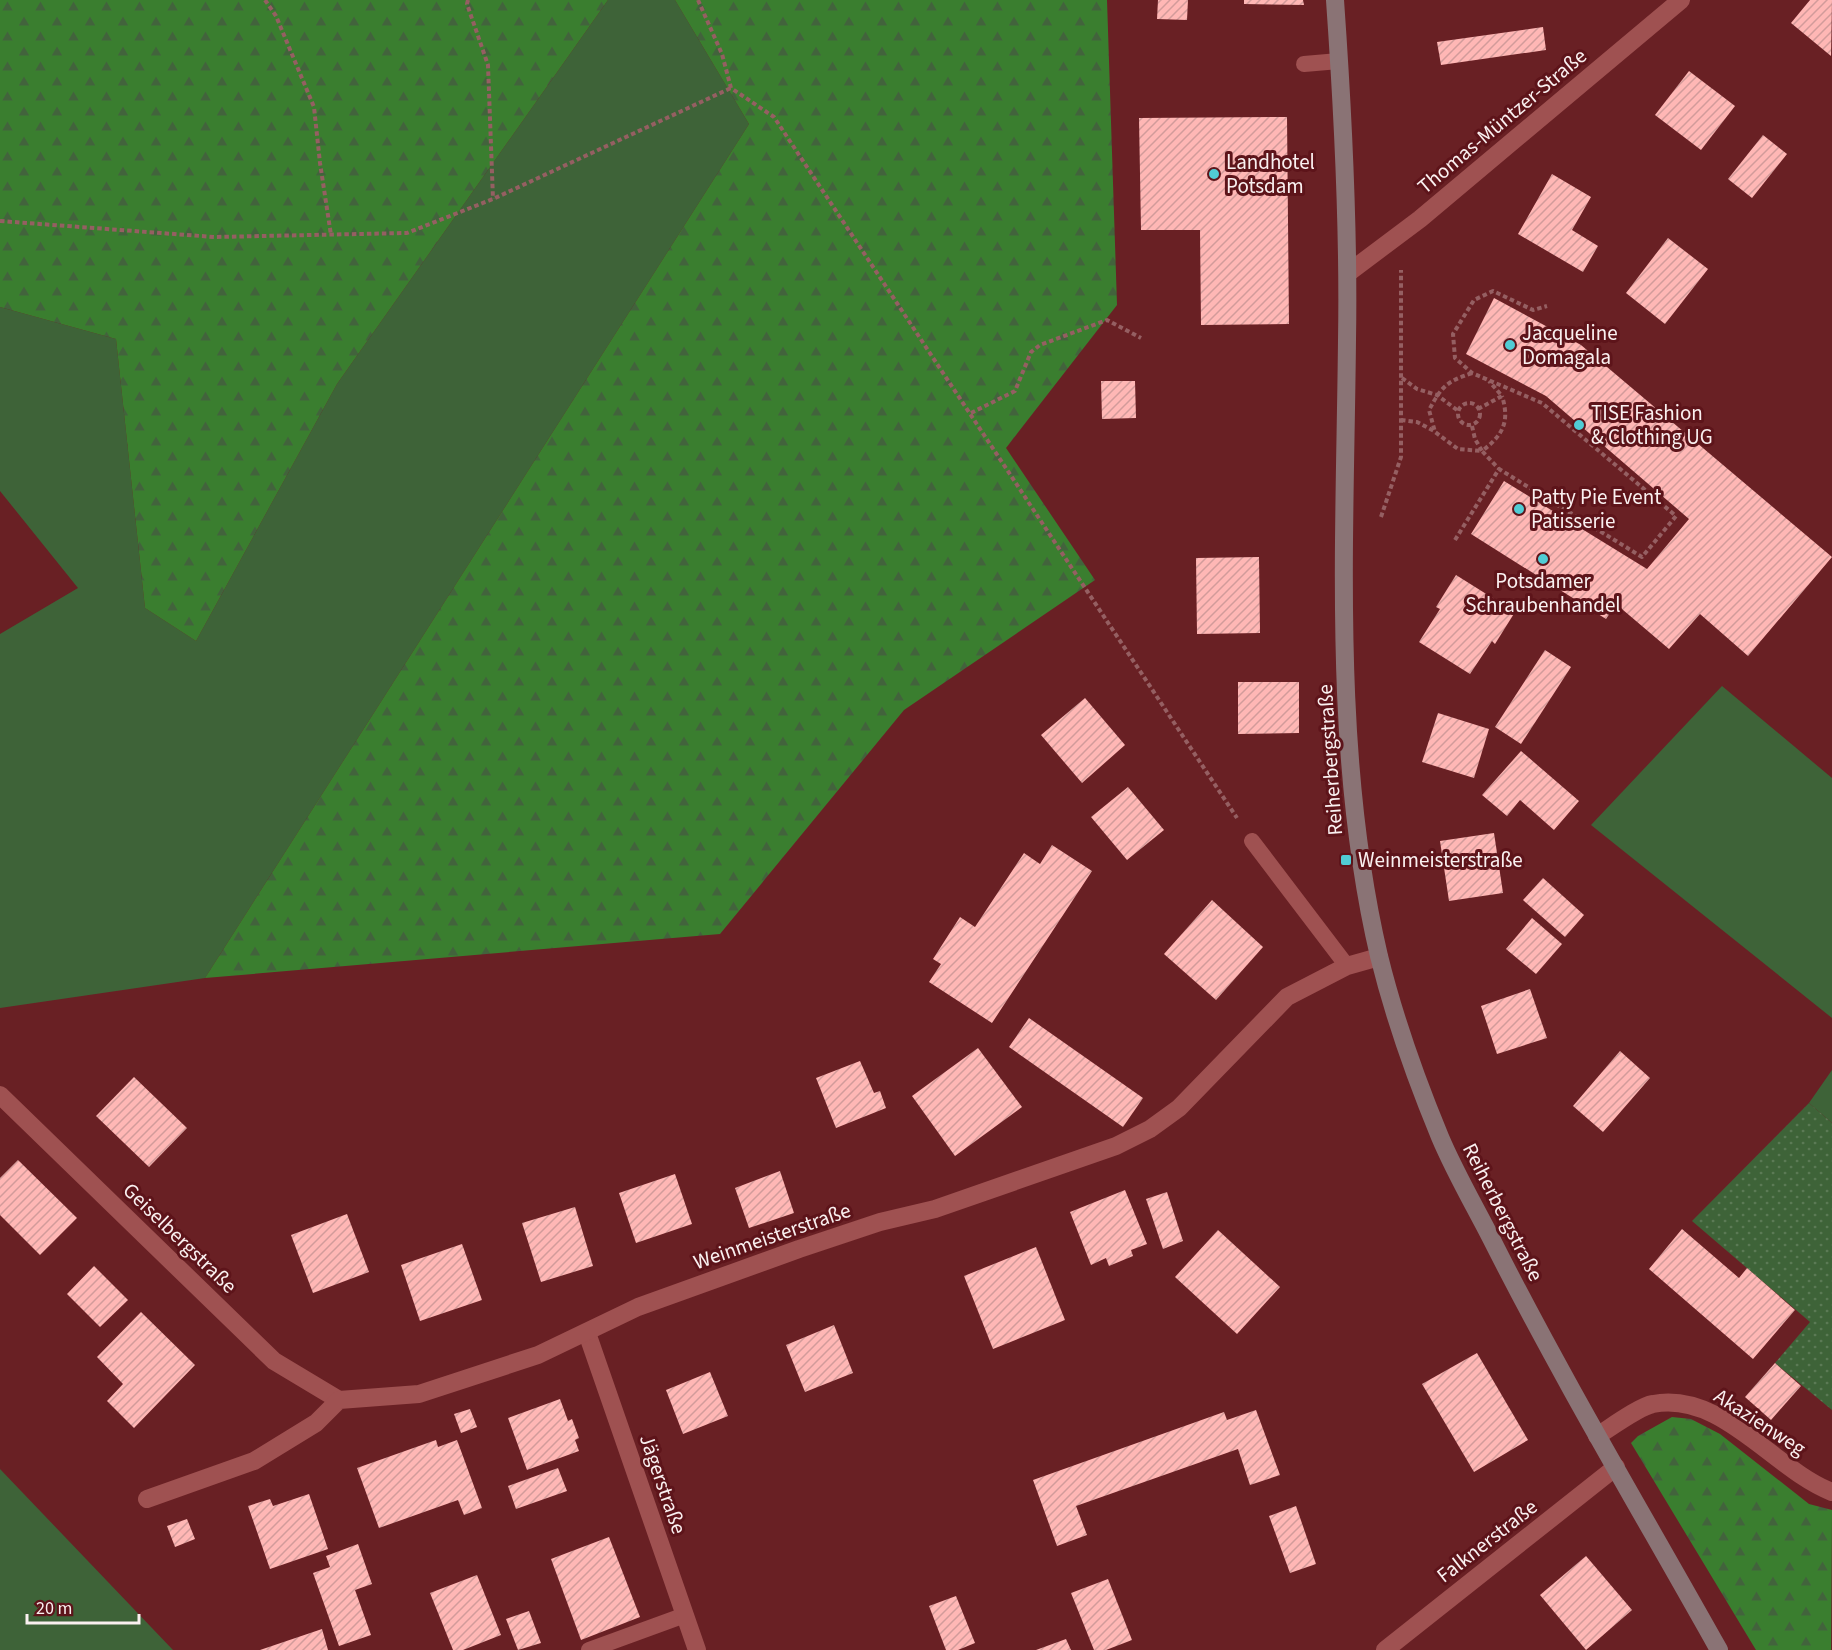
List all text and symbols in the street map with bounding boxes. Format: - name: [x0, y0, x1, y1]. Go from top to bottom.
- street label: Thomas-Müntzer-Straße: [1411, 41, 1593, 201]
- place label: Landhotel Potsdam: [1226, 147, 1315, 201]
- marker: Landhotel Potsdam: [1207, 167, 1221, 181]
- place label: Jacqueline Domagala: [1522, 318, 1618, 372]
- marker: Jacqueline Domagala: [1503, 338, 1517, 352]
- place label: TISE Fashion & Clothing UG: [1591, 398, 1713, 452]
- marker: TISE Fashion & Clothing UG: [1572, 418, 1586, 432]
- place label: Patty Pie Event Patisserie: [1531, 482, 1661, 536]
- marker: Patty Pie Event Patisserie: [1512, 502, 1526, 516]
- marker: Potsdamer Schraubenhandel: [1536, 552, 1550, 566]
- place label: Potsdamer Schraubenhandel: [1465, 566, 1621, 620]
- street label: Reiherbergstraße: [1310, 683, 1350, 837]
- place label: Weinmeisterstraße: [1358, 845, 1523, 875]
- marker: Weinmeisterstraße: [1339, 853, 1353, 867]
- street label: Reiherbergstraße: [1455, 1138, 1551, 1286]
- street label: Geiselbergstraße: [116, 1176, 244, 1300]
- street label: Weinmeisterstraße: [689, 1195, 855, 1277]
- street label: Akazienweg: [1708, 1381, 1812, 1463]
- street label: Jägerstraße: [632, 1430, 694, 1538]
- street label: Falknerstraße: [1430, 1492, 1544, 1590]
- scale bar: [27, 1587, 140, 1625]
- text: 20 m: [36, 1596, 72, 1621]

